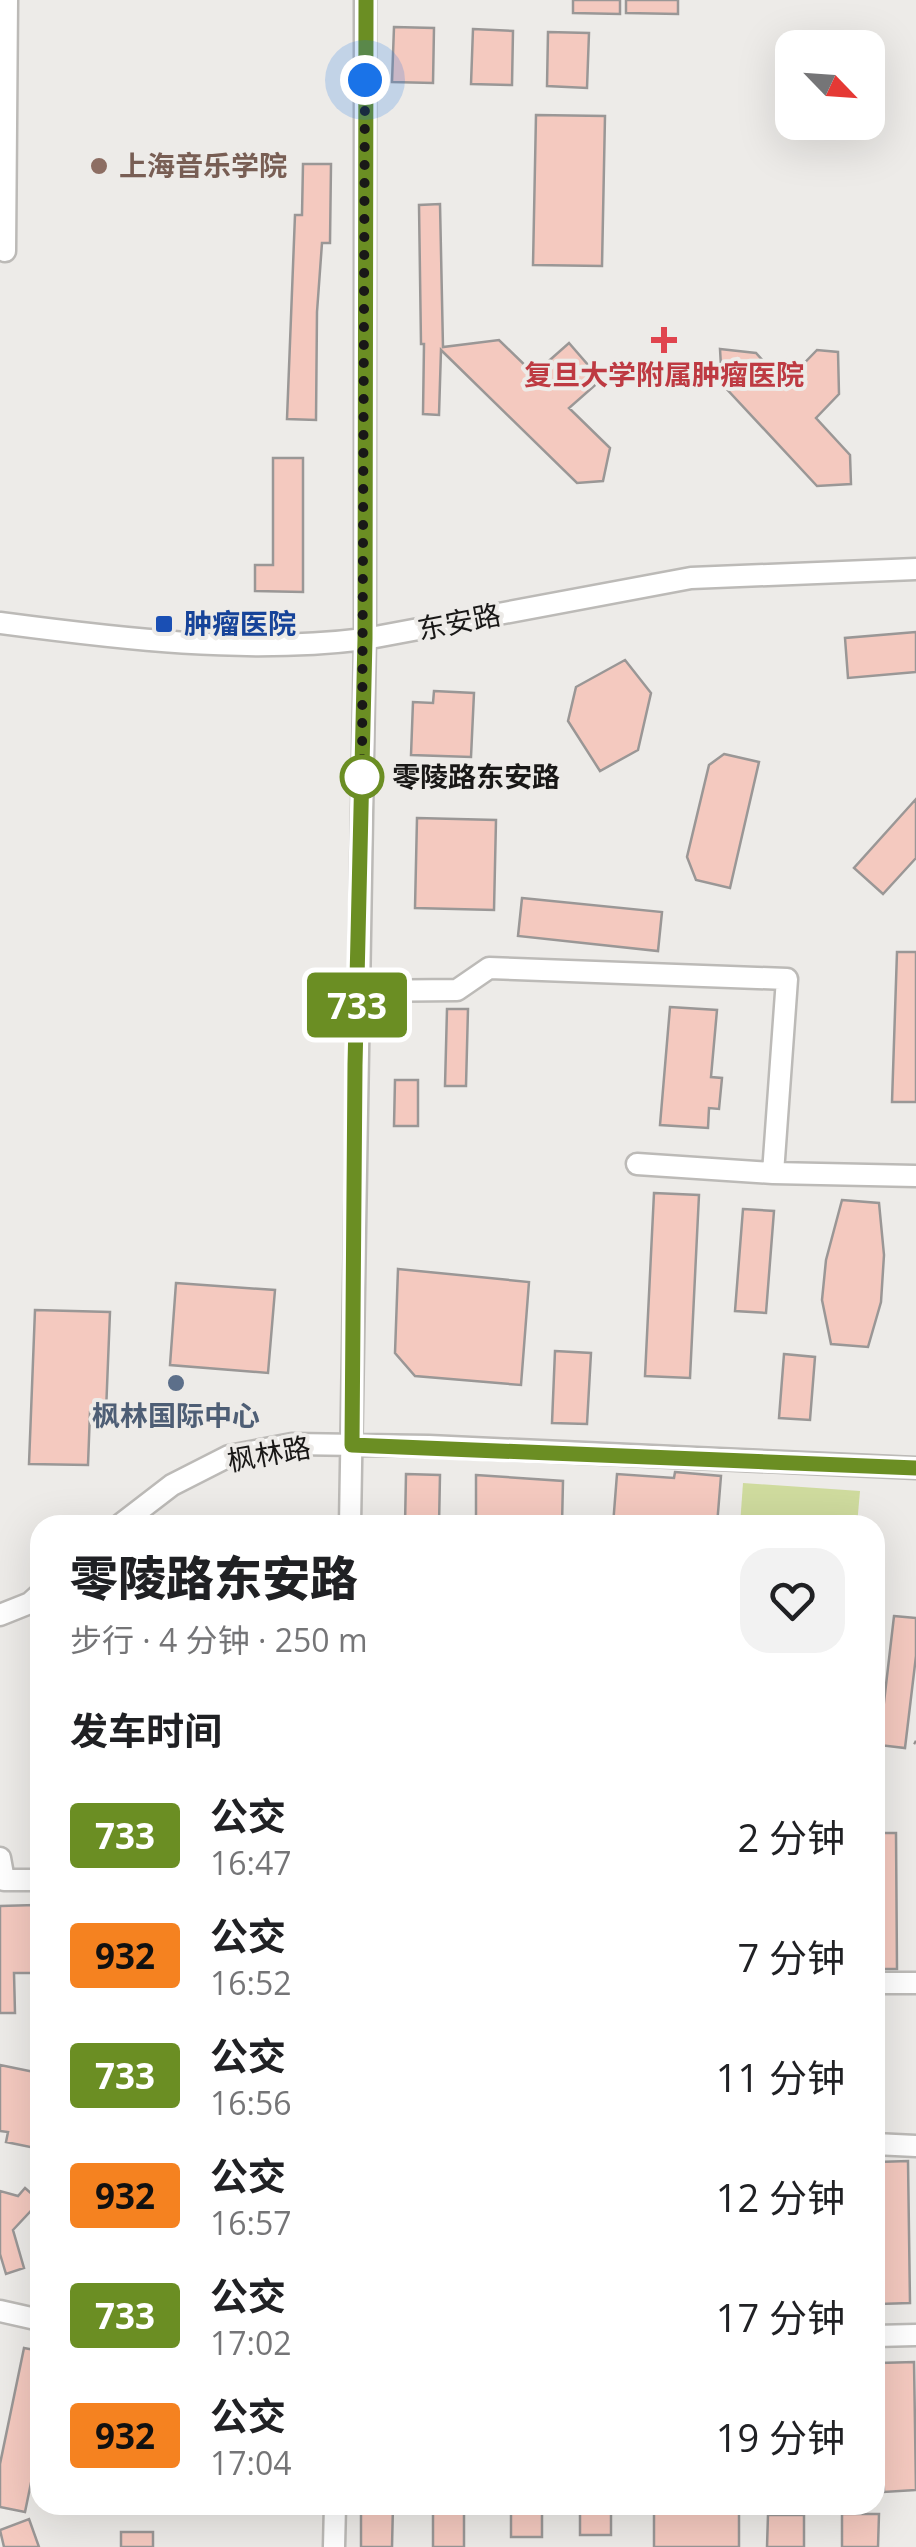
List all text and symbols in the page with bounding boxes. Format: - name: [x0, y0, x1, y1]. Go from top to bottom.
- north arrow: [775, 30, 885, 140]
- map controls: [775, 30, 885, 140]
- your location: [340, 55, 390, 105]
- place label: 上海音乐学院: [119, 146, 287, 184]
- marker: 上海音乐学院: [88, 155, 110, 177]
- marker: 复旦大学附属肿瘤医院: [651, 327, 677, 353]
- place label: 复旦大学附属肿瘤医院: [524, 355, 804, 393]
- street label: 东安路: [414, 594, 504, 648]
- place label: 肿瘤医院: [184, 604, 296, 642]
- marker: 肿瘤医院: [153, 613, 175, 635]
- marker: 零陵路东安路: [341, 756, 383, 798]
- place label: 零陵路东安路: [392, 757, 560, 795]
- line badge: 733: [300, 972, 414, 1038]
- text: 733: [327, 982, 387, 1029]
- marker: 枫林国际中心: [165, 1372, 187, 1394]
- place label: 枫林国际中心: [92, 1396, 260, 1434]
- street label: 枫林路: [224, 1427, 313, 1479]
- text: 零陵路东安路: [70, 1545, 358, 1610]
- button: heart: [740, 1548, 845, 1653]
- text: 步行 · 4 分钟 · 250 m: [70, 1618, 368, 1661]
- text: 发车时间: [70, 1704, 222, 1756]
- text: 公交: [210, 1789, 286, 1841]
- text: 2 分钟: [737, 1811, 845, 1863]
- text: 733: [95, 1812, 155, 1859]
- text: 16:47: [210, 1841, 292, 1884]
- text: 公交: [210, 1909, 286, 1961]
- text: 7 分钟: [737, 1931, 845, 1983]
- text: 932: [95, 1932, 155, 1979]
- text: 16:52: [210, 1961, 292, 2004]
- text: 公交: [210, 2029, 286, 2081]
- text: 11 分钟: [716, 2051, 845, 2103]
- text: 733: [95, 2052, 155, 2099]
- text: 16:56: [210, 2081, 292, 2124]
- text: 公交: [210, 2149, 286, 2201]
- text: 12 分钟: [716, 2171, 845, 2223]
- text: 932: [95, 2172, 155, 2219]
- text: 16:57: [210, 2201, 292, 2244]
- text: 公交: [210, 2269, 286, 2321]
- text: 17 分钟: [716, 2291, 845, 2343]
- text: 733: [95, 2292, 155, 2339]
- text: 17:02: [210, 2321, 292, 2364]
- text: 公交: [210, 2389, 286, 2441]
- text: 19 分钟: [716, 2411, 845, 2463]
- text: 932: [95, 2412, 155, 2459]
- text: 17:04: [210, 2441, 292, 2484]

